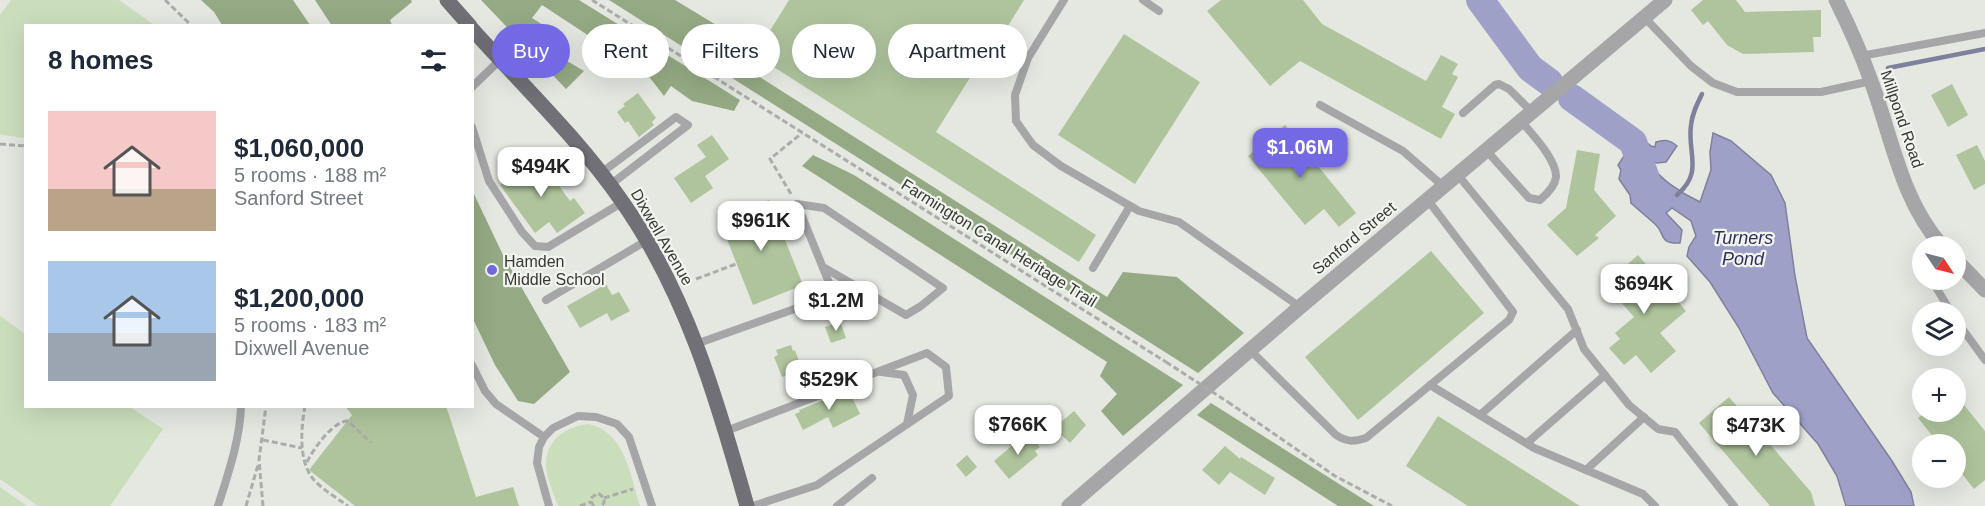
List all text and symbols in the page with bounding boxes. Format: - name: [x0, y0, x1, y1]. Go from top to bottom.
- chip: Buy: [492, 24, 570, 78]
- chip: Rent: [582, 24, 669, 78]
- chip: Filters: [681, 24, 780, 78]
- chip: New: [792, 24, 876, 78]
- chip: Apartment: [888, 24, 1027, 78]
- icon: filters: [417, 44, 450, 77]
- text: 8 homes: [48, 45, 154, 75]
- street label: Millpond Road: [1877, 68, 1927, 170]
- pin: $1.06M: [1251, 128, 1349, 179]
- text: $1,060,000: [234, 133, 364, 163]
- icon: home: [96, 135, 168, 207]
- text: $1.06M: [1267, 136, 1333, 158]
- pin: $494K: [499, 147, 583, 198]
- text: $494K: [512, 155, 570, 177]
- text: 5 rooms · 188 m²: [234, 164, 386, 186]
- street label: Farmington Canal Heritage Trail: [898, 176, 1100, 310]
- street label: Dixwell Avenue: [628, 186, 696, 288]
- text: Sanford Street: [234, 187, 363, 209]
- street label: Sanford Street: [1309, 198, 1399, 278]
- pin: $961K: [719, 201, 803, 252]
- text: $961K: [732, 209, 790, 231]
- water label: Turners Pond: [1713, 228, 1773, 269]
- north arrow: [1912, 236, 1966, 290]
- map controls: [1912, 236, 1966, 488]
- place label: Hamden Middle School: [504, 253, 605, 288]
- marker: Hamden Middle School: [485, 263, 499, 277]
- pin: $694K: [1602, 264, 1686, 315]
- text: $694K: [1615, 272, 1673, 294]
- pin: $1.2M: [794, 281, 878, 332]
- text: $1,200,000: [234, 283, 364, 313]
- icon: home: [96, 285, 168, 357]
- text: $1.2M: [808, 289, 864, 311]
- button: layers: [1912, 302, 1966, 356]
- text: 5 rooms · 183 m²: [234, 314, 386, 336]
- text: Dixwell Avenue: [234, 337, 369, 359]
- pin: $529K: [787, 360, 871, 411]
- text: $529K: [800, 368, 858, 390]
- button: +: [1912, 368, 1966, 422]
- pin: $766K: [976, 405, 1060, 456]
- pin: $473K: [1714, 406, 1798, 457]
- text: $766K: [989, 413, 1047, 435]
- text: $473K: [1727, 414, 1785, 436]
- button: −: [1912, 434, 1966, 488]

